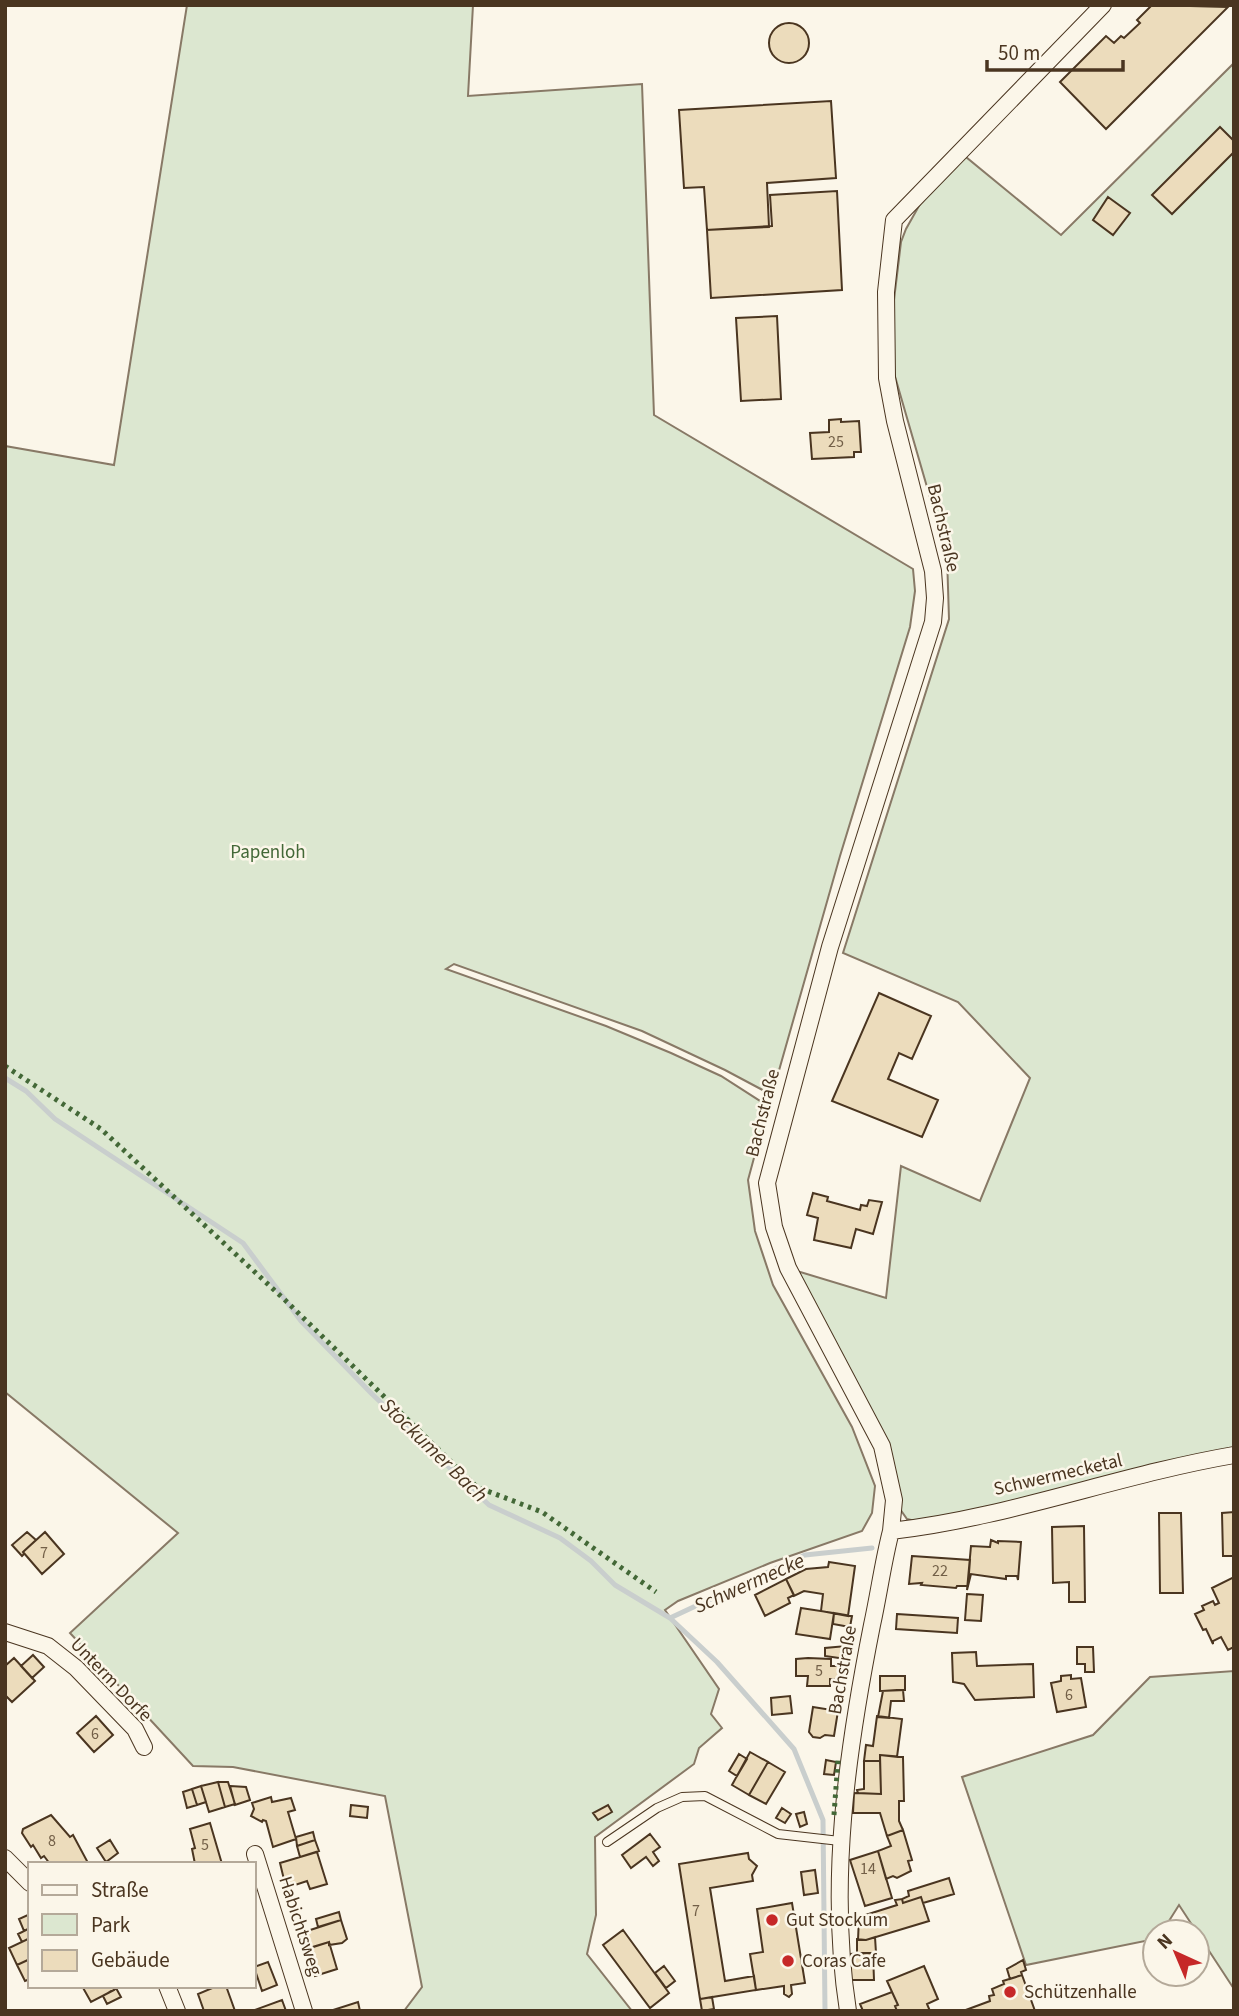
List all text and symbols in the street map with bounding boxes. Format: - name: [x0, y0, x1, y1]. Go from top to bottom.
- scale bar: [987, 28, 1124, 72]
- text: 50 m: [998, 38, 1040, 68]
- house number: 25: [828, 431, 844, 453]
- street label: Bachstraße: [920, 481, 966, 575]
- park label: Papenloh: [230, 839, 306, 866]
- street label: Bachstraße: [739, 1066, 787, 1160]
- water label: Stockumer Bach: [373, 1391, 495, 1509]
- street label: Schwermecketal: [991, 1447, 1125, 1503]
- house number: 7: [40, 1542, 48, 1564]
- water label: Schwermecke: [689, 1545, 809, 1621]
- house number: 22: [932, 1560, 948, 1582]
- street label: Bachstraße: [822, 1623, 864, 1717]
- street label: Unterm Dorfe: [64, 1632, 158, 1728]
- house number: 5: [815, 1660, 823, 1682]
- house number: 6: [1065, 1684, 1073, 1706]
- house number: 6: [91, 1723, 99, 1745]
- house number: 8: [48, 1830, 56, 1852]
- house number: 5: [201, 1834, 209, 1856]
- house number: 14: [860, 1858, 876, 1880]
- legend: [28, 1862, 256, 1988]
- street label: Habichtsweg: [271, 1873, 329, 1979]
- text: Straße: [91, 1875, 149, 1905]
- house number: 7: [692, 1900, 700, 1922]
- place label: Gut Stockum: [786, 1907, 888, 1934]
- text: Park: [91, 1910, 131, 1940]
- marker: Gut Stockum: [764, 1912, 780, 1928]
- north arrow: [1141, 1918, 1211, 1988]
- text: N: [1151, 1928, 1179, 1956]
- text: Gebäude: [91, 1945, 170, 1975]
- place label: Coras Cafe: [802, 1948, 886, 1975]
- marker: Coras Cafe: [780, 1953, 796, 1969]
- place label: Schützenhalle: [1024, 1979, 1137, 2006]
- marker: Schützenhalle: [1002, 1984, 1018, 2000]

